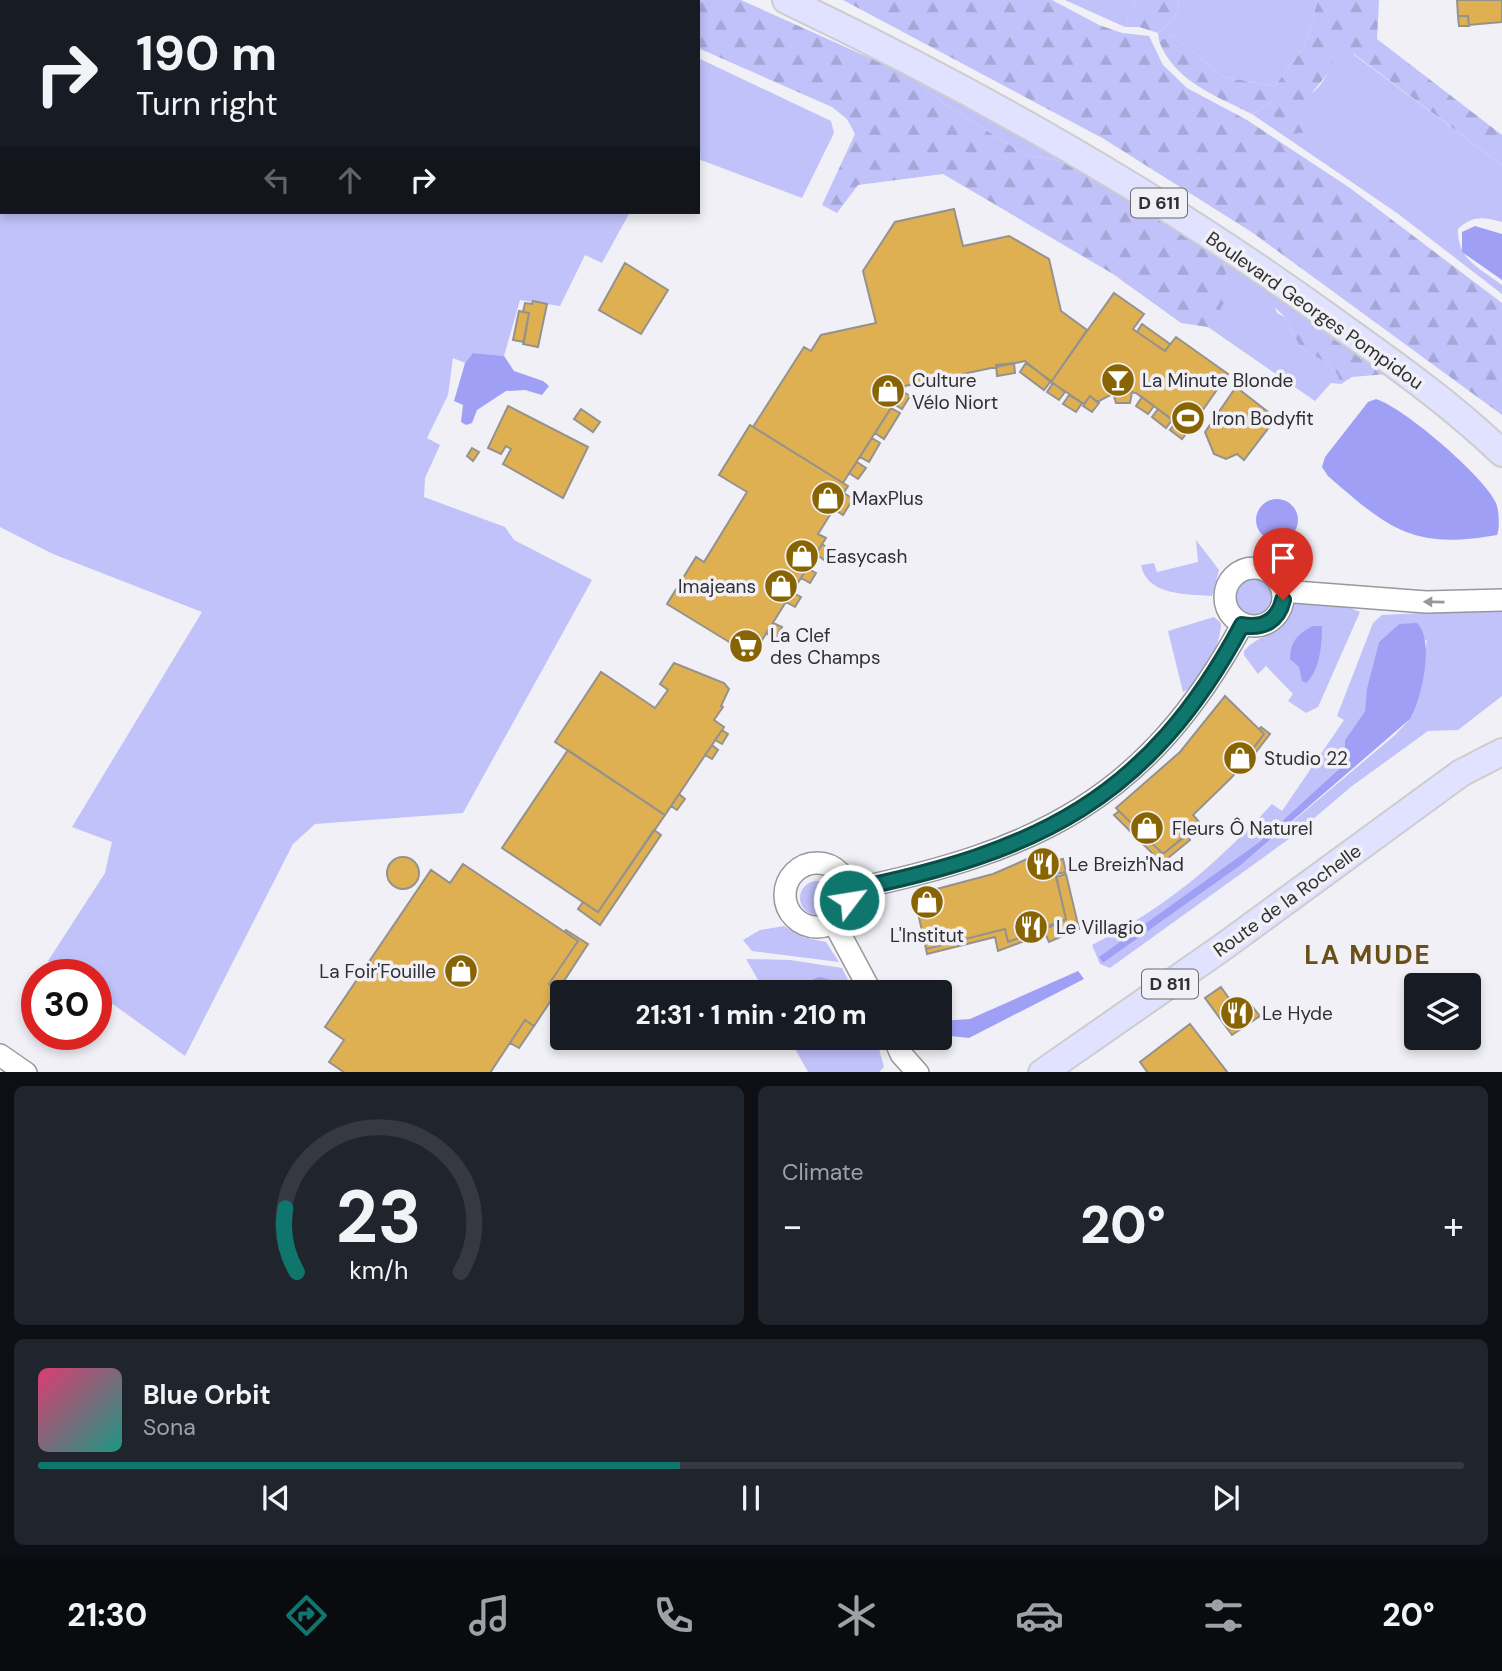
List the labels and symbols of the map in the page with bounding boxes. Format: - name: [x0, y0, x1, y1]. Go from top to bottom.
- road number: D 611: [1131, 188, 1187, 218]
- street label: Boulevard Georges Pompidou: [1201, 226, 1428, 395]
- bar icon: La Minute Blonde: [1099, 361, 1137, 399]
- place label: Culture Vélo Niort: [912, 368, 998, 415]
- place label: La Minute Blonde: [1142, 368, 1293, 393]
- shop icon: Culture Vélo Niort: [869, 372, 907, 410]
- sports icon: Iron Bodyfit: [1169, 399, 1207, 437]
- place label: Iron Bodyfit: [1212, 406, 1314, 431]
- shop icon: MaxPlus: [809, 479, 847, 517]
- place label: MaxPlus: [852, 486, 923, 511]
- pin: [1253, 528, 1313, 600]
- shop icon: Easycash: [783, 537, 821, 575]
- place label: Easycash: [826, 544, 908, 569]
- shop icon: Imajeans: [762, 567, 800, 605]
- place label: Imajeans: [678, 574, 756, 599]
- one-way arrow: [1423, 596, 1445, 607]
- place label: La Clef des Champs: [770, 623, 881, 670]
- supermarket icon: La Clef des Champs: [727, 627, 765, 665]
- shop icon: Studio 22: [1221, 739, 1259, 777]
- place label: Studio 22: [1264, 746, 1348, 771]
- shop icon: Fleurs Ô Naturel: [1128, 809, 1166, 847]
- place label: Fleurs Ô Naturel: [1172, 816, 1313, 841]
- street label: Route de la Rochelle: [1208, 838, 1366, 963]
- restaurant icon: Le Breizh'Nad: [1024, 845, 1062, 883]
- place label: Le Breizh'Nad: [1068, 852, 1184, 877]
- position arrow: [812, 863, 886, 937]
- shop icon: L'Institut: [908, 883, 946, 921]
- restaurant icon: Le Villagio: [1012, 908, 1050, 946]
- place label: Le Villagio: [1056, 915, 1144, 940]
- place label: L'Institut: [890, 923, 964, 948]
- district label: LA MUDE: [1304, 938, 1432, 972]
- shop icon: La Foir'Fouille: [442, 952, 480, 990]
- speed limit sign: 30: [21, 959, 112, 1050]
- place label: La Foir'Fouille: [319, 959, 436, 984]
- road number: D 811: [1142, 970, 1198, 999]
- restaurant icon: Le Hyde: [1218, 994, 1256, 1032]
- place label: Le Hyde: [1262, 1001, 1333, 1026]

